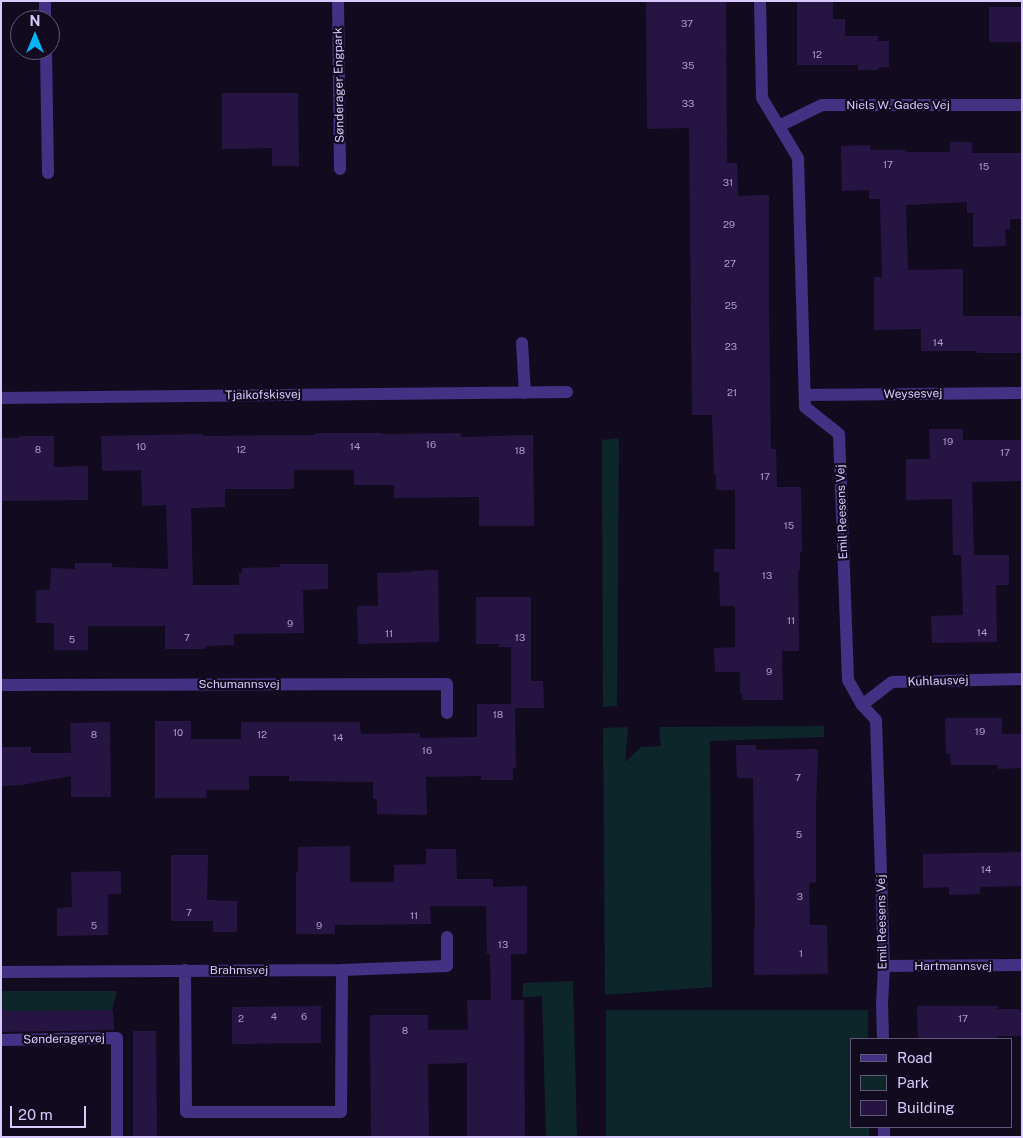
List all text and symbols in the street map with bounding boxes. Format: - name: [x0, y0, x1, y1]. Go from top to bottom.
- north arrow: [10, 10, 60, 60]
- text: N: [30, 13, 40, 29]
- house number: 37: [681, 18, 693, 30]
- street label: Sønderager Engpark: [331, 27, 347, 143]
- house number: 12: [812, 49, 822, 61]
- house number: 35: [682, 60, 694, 72]
- house number: 33: [682, 98, 694, 110]
- street label: Niels W. Gades Vej: [846, 98, 950, 112]
- house number: 17: [883, 159, 893, 171]
- house number: 15: [979, 161, 989, 173]
- house number: 31: [723, 177, 733, 189]
- house number: 29: [723, 219, 735, 231]
- house number: 27: [724, 258, 736, 270]
- house number: 25: [725, 300, 737, 312]
- house number: 14: [933, 337, 943, 349]
- house number: 23: [725, 341, 737, 353]
- street label: Weysesvej: [884, 386, 942, 402]
- street label: Tjaikofskisvej: [225, 387, 301, 403]
- house number: 21: [727, 387, 737, 399]
- house number: 19: [943, 436, 953, 448]
- house number: 16: [426, 439, 436, 451]
- house number: 10: [136, 441, 146, 453]
- house number: 14: [350, 441, 360, 453]
- house number: 8: [35, 444, 41, 456]
- house number: 12: [236, 444, 246, 456]
- house number: 18: [515, 445, 525, 457]
- house number: 17: [1000, 447, 1010, 459]
- street label: Emil Reesens Vej: [833, 464, 851, 560]
- house number: 17: [760, 471, 770, 483]
- house number: 15: [784, 520, 794, 532]
- house number: 13: [762, 570, 772, 582]
- house number: 11: [787, 615, 795, 627]
- house number: 9: [287, 618, 293, 630]
- house number: 14: [977, 627, 987, 639]
- house number: 11: [385, 628, 393, 640]
- house number: 7: [184, 632, 190, 644]
- house number: 13: [515, 632, 525, 644]
- house number: 5: [69, 634, 75, 646]
- house number: 9: [766, 666, 772, 678]
- street label: Kuhlausvej: [907, 673, 969, 689]
- street label: Schumannsvej: [198, 677, 280, 691]
- house number: 18: [493, 709, 503, 721]
- house number: 19: [975, 726, 985, 738]
- house number: 10: [173, 727, 183, 739]
- house number: 8: [91, 729, 97, 741]
- house number: 12: [257, 729, 267, 741]
- house number: 14: [333, 732, 343, 744]
- house number: 16: [422, 745, 432, 757]
- house number: 7: [795, 772, 801, 784]
- house number: 5: [796, 829, 802, 841]
- house number: 14: [981, 864, 991, 876]
- street label: Emil Reesens Vej: [874, 874, 890, 970]
- house number: 3: [797, 891, 803, 903]
- house number: 7: [186, 907, 192, 919]
- house number: 11: [410, 910, 418, 922]
- house number: 5: [91, 920, 97, 932]
- house number: 9: [316, 920, 322, 932]
- house number: 13: [498, 939, 508, 951]
- house number: 1: [799, 948, 803, 960]
- street label: Hartmannsvej: [914, 959, 992, 973]
- street label: Brahmsvej: [210, 963, 268, 977]
- house number: 4: [271, 1011, 277, 1023]
- house number: 6: [301, 1011, 307, 1023]
- house number: 2: [238, 1013, 244, 1025]
- house number: 17: [958, 1013, 968, 1025]
- house number: 8: [402, 1025, 408, 1037]
- street label: Sønderagervej: [23, 1031, 105, 1047]
- legend: [850, 1038, 1013, 1128]
- text: Road: [897, 1049, 933, 1066]
- text: Park: [897, 1074, 929, 1091]
- scale bar: [12, 1096, 89, 1128]
- text: Building: [897, 1099, 955, 1116]
- text: 20 m: [18, 1106, 53, 1123]

